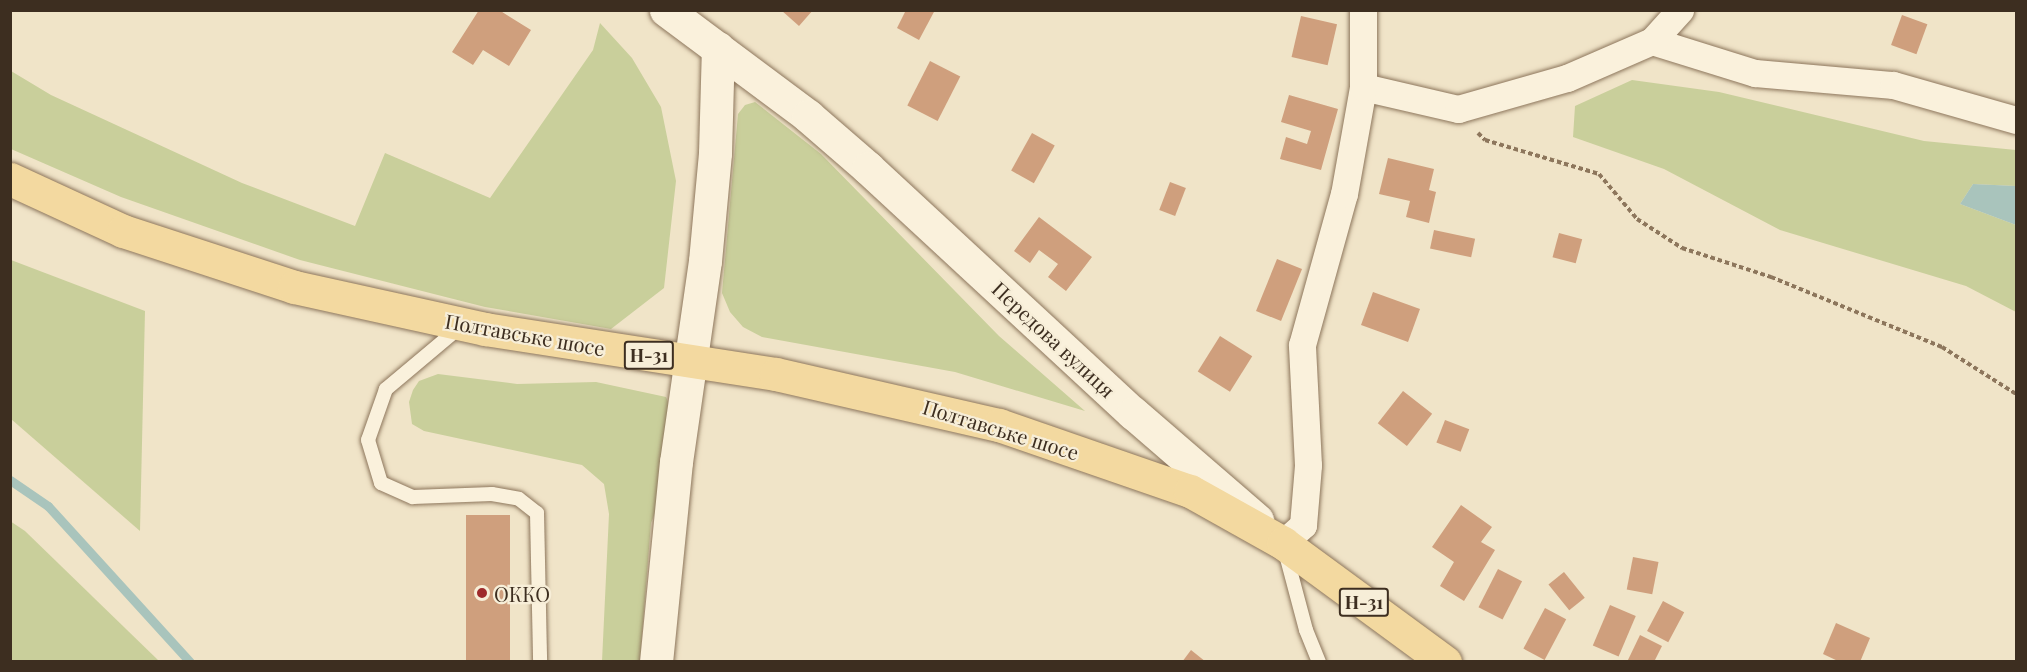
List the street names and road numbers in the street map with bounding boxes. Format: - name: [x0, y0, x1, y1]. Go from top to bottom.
- street label: Передова вулиця: [988, 276, 1120, 402]
- street label: Полтавське шосе: [443, 308, 607, 360]
- road number: Н-31: [624, 340, 674, 370]
- street label: Полтавське шосе: [920, 394, 1082, 464]
- road number: Н-31: [1338, 587, 1390, 617]

